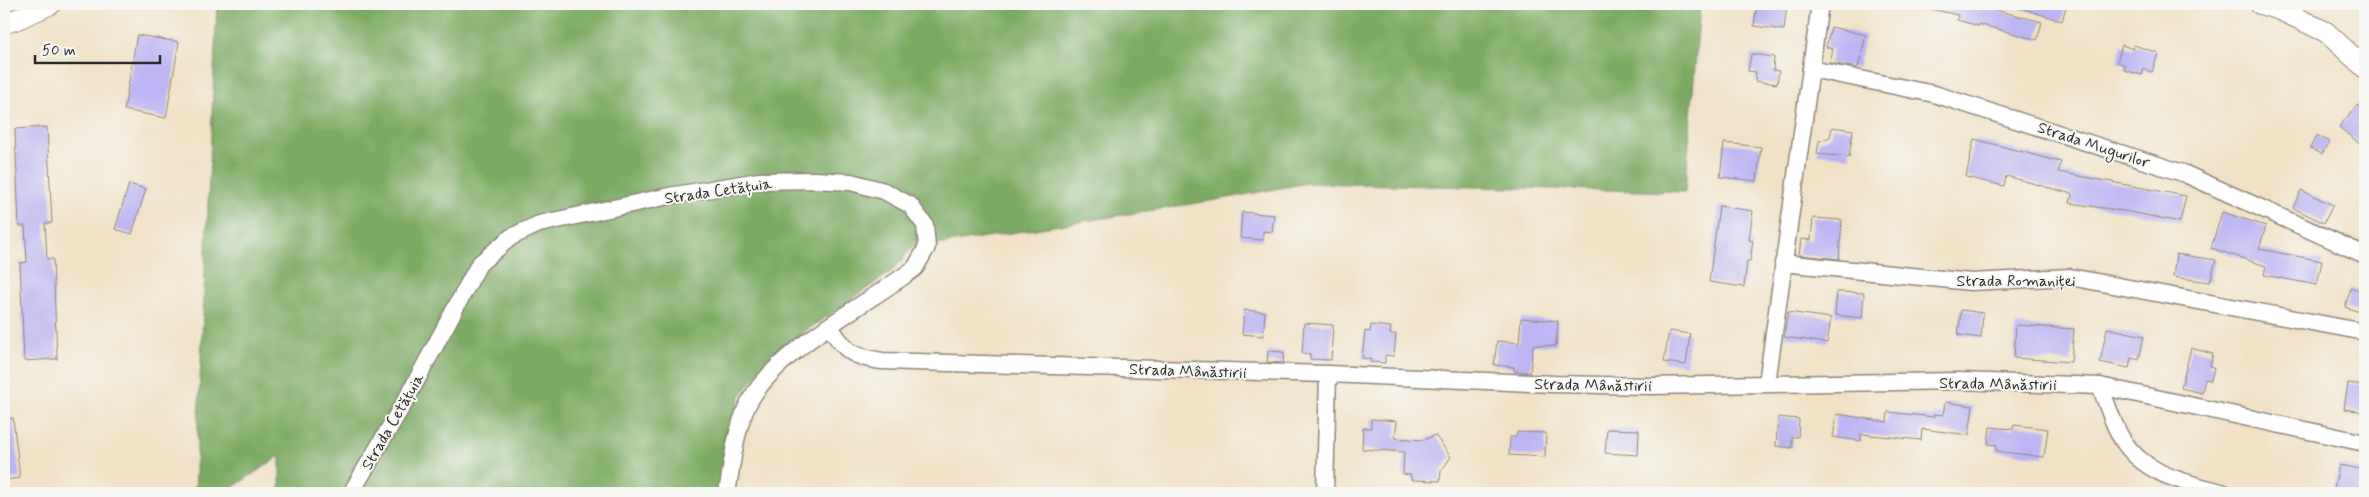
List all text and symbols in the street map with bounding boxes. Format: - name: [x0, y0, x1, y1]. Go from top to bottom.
- scale bar: [35, 32, 160, 64]
- text: 50 m: [42, 41, 76, 61]
- street label: Strada Mugurilor: [2034, 117, 2153, 175]
- street label: Strada Cetățuia: [663, 173, 774, 209]
- street label: Strada Romaniței: [1957, 271, 2075, 292]
- street label: Strada Mânăstirii: [1129, 359, 1247, 384]
- street label: Strada Cetățuia: [357, 369, 430, 474]
- street label: Strada Mânăstirii: [1939, 373, 2057, 396]
- street label: Strada Mânăstirii: [1534, 374, 1652, 397]

